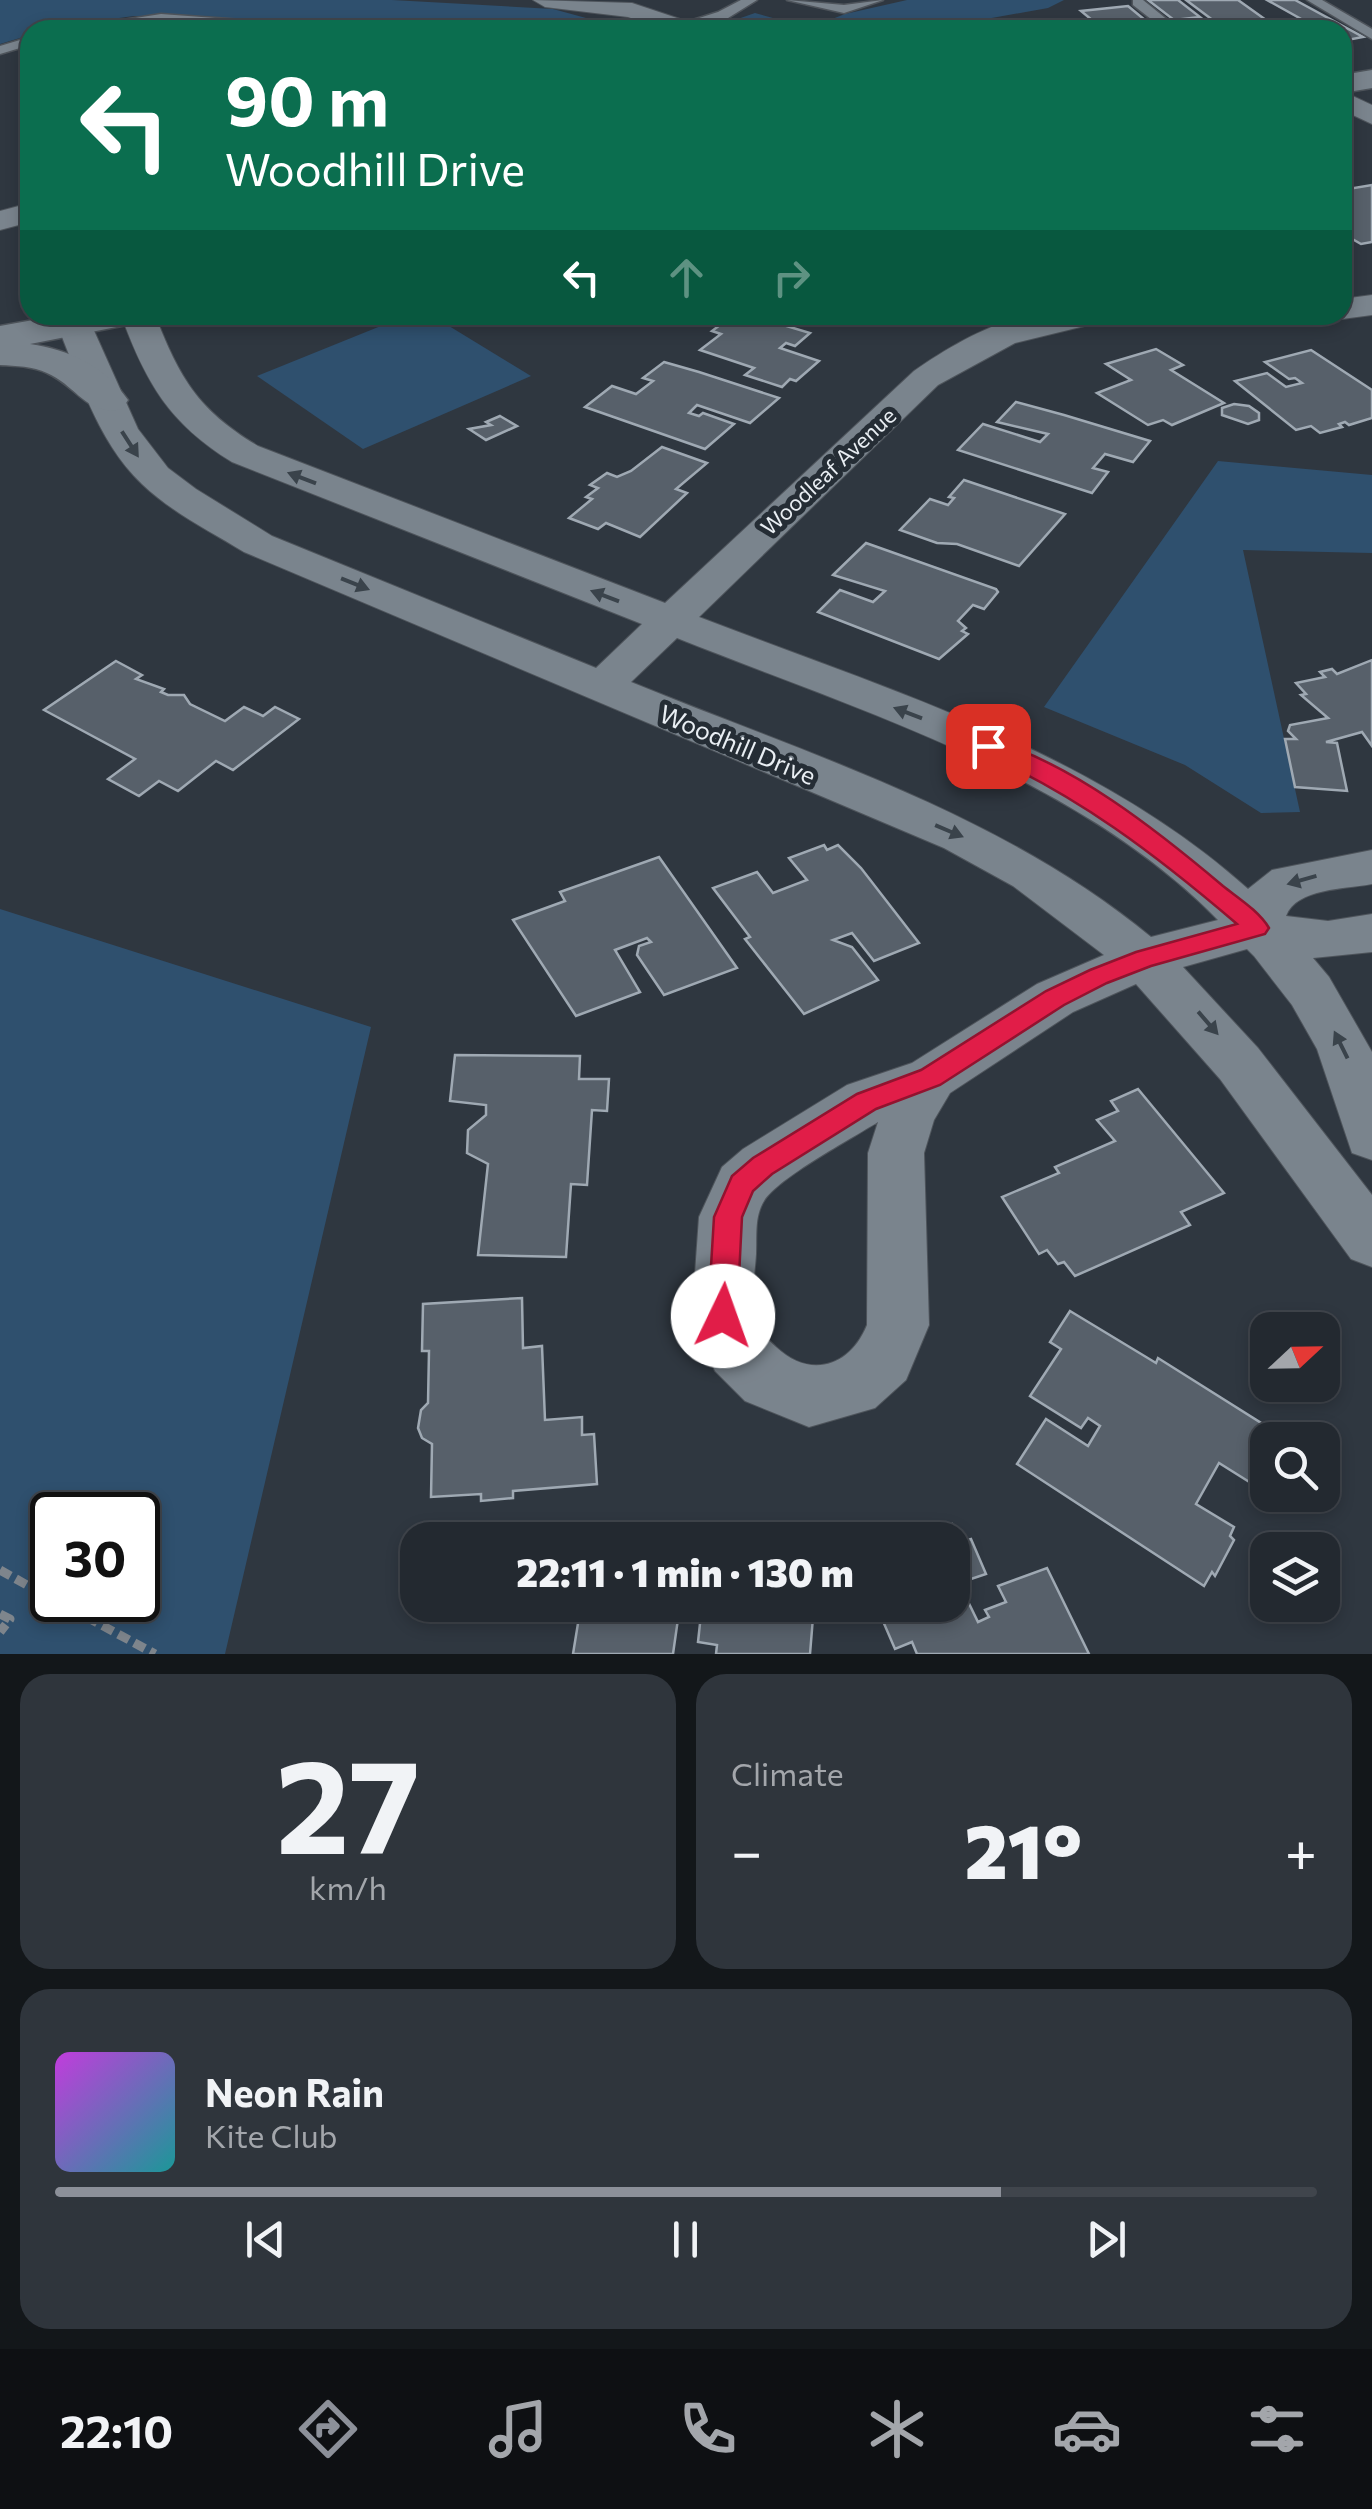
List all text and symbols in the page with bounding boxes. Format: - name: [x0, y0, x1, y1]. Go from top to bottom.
- text: 90 m: [225, 55, 389, 140]
- icon: left: [60, 60, 190, 190]
- text: Woodhill Drive: [225, 140, 525, 195]
- icon: left: [554, 250, 609, 305]
- icon: ahead: [659, 250, 714, 305]
- icon: right: [764, 250, 819, 305]
- street label: Woodleaf Avenue: [755, 402, 901, 540]
- one-way arrow: [121, 431, 139, 458]
- one-way arrow: [286, 470, 316, 486]
- one-way arrow: [340, 576, 370, 592]
- one-way arrow: [590, 587, 620, 603]
- street label: Woodhill Drive: [655, 698, 821, 790]
- pin: [946, 704, 1031, 789]
- one-way arrow: [892, 705, 922, 721]
- icon: arrive: [961, 719, 1016, 774]
- one-way arrow: [934, 823, 964, 839]
- one-way arrow: [1287, 873, 1318, 889]
- one-way arrow: [1196, 1010, 1218, 1035]
- one-way arrow: [1332, 1030, 1349, 1059]
- position arrow: [671, 1264, 775, 1368]
- north arrow: [1250, 1312, 1340, 1402]
- map controls: [1250, 1312, 1340, 1622]
- button: search: [1250, 1422, 1340, 1512]
- speed limit sign: 30: [30, 1492, 160, 1622]
- button: layers: [1250, 1532, 1340, 1622]
- text: 22:11 · 1 min · 130 m: [516, 1548, 854, 1595]
- text: 27: [276, 1722, 420, 1881]
- text: Climate: [731, 1753, 844, 1793]
- text: 21°: [965, 1803, 1082, 1894]
- text: −: [731, 1816, 762, 1883]
- text: +: [1285, 1816, 1317, 1883]
- text: km/h: [309, 1867, 387, 1907]
- text: Neon Rain: [205, 2068, 384, 2115]
- text: Kite Club: [205, 2115, 337, 2155]
- icon: previous: [238, 2212, 293, 2267]
- icon: pause: [658, 2212, 713, 2267]
- icon: next: [1079, 2212, 1134, 2267]
- icon: directions: [293, 2394, 363, 2464]
- icon: music: [483, 2394, 553, 2464]
- icon: phone: [673, 2394, 743, 2464]
- icon: climate: [862, 2394, 932, 2464]
- icon: car: [1052, 2394, 1122, 2464]
- icon: filters: [1242, 2394, 1312, 2464]
- text: 22:10: [60, 2402, 173, 2457]

